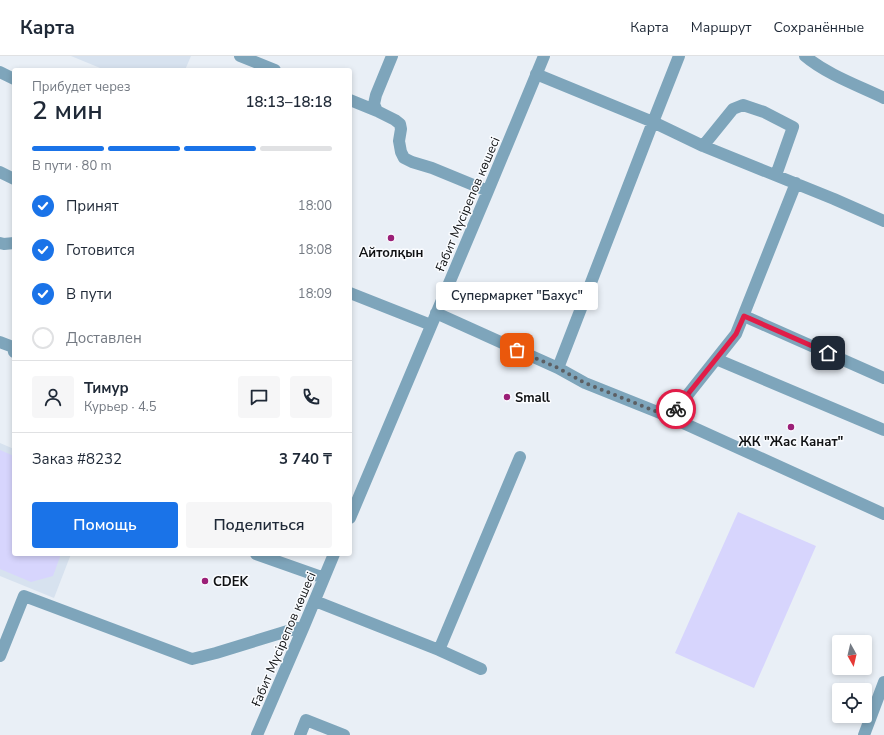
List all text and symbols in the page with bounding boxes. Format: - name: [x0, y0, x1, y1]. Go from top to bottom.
- text: Карта: [20, 15, 75, 41]
- text: Карта: [630, 18, 669, 37]
- text: Маршрут: [691, 18, 752, 37]
- text: Сохранённые: [774, 18, 864, 37]
- text: Прибудет через: [32, 78, 130, 96]
- text: 18:13–18:18: [245, 92, 332, 112]
- text: 2 мин: [32, 93, 103, 128]
- street label: Ғабит Мүсірепов көшесі: [431, 134, 505, 275]
- text: В пути · 80 m: [32, 157, 112, 175]
- icon: check: [32, 195, 54, 217]
- text: Принят: [66, 196, 119, 216]
- text: 18:00: [298, 197, 332, 215]
- marker: Айтолқын: [386, 233, 396, 243]
- icon: check: [32, 239, 54, 261]
- text: Готовится: [66, 240, 135, 260]
- text: 18:08: [298, 241, 332, 259]
- place label: Айтолқын: [359, 244, 423, 262]
- callout: Супермаркет "Бахус": [436, 282, 598, 310]
- icon: check: [32, 283, 54, 305]
- text: В пути: [66, 284, 112, 304]
- text: 18:09: [298, 285, 332, 303]
- text: Супермаркет "Бахус": [451, 287, 583, 305]
- text: Доставлен: [66, 328, 142, 348]
- pin: [500, 333, 534, 367]
- pin: [811, 336, 845, 370]
- icon: bag: [506, 339, 528, 361]
- icon: home: [817, 342, 839, 364]
- button: person: [32, 376, 74, 418]
- button: chat: [238, 376, 280, 418]
- button: phone: [290, 376, 332, 418]
- text: Тимур: [84, 378, 129, 398]
- place label: Small: [515, 389, 551, 407]
- courier: [656, 389, 696, 429]
- marker: Small: [502, 392, 512, 402]
- text: Курьер · 4.5: [84, 398, 157, 416]
- icon: bike: [665, 398, 687, 420]
- marker: ЖК "Жас Канат": [786, 422, 796, 432]
- place label: ЖК "Жас Канат": [739, 433, 844, 451]
- text: Заказ #8232: [32, 449, 122, 469]
- text: 3 740 ₸: [279, 449, 332, 469]
- button: Помощь: [32, 502, 178, 548]
- button: Поделиться: [186, 502, 332, 548]
- street label: Ғабит Мүсірепов көшесі: [247, 569, 321, 710]
- place label: CDEK: [213, 573, 248, 591]
- marker: CDEK: [200, 576, 210, 586]
- north arrow: [832, 635, 872, 675]
- map controls: [832, 635, 872, 723]
- button: locate: [832, 683, 872, 723]

